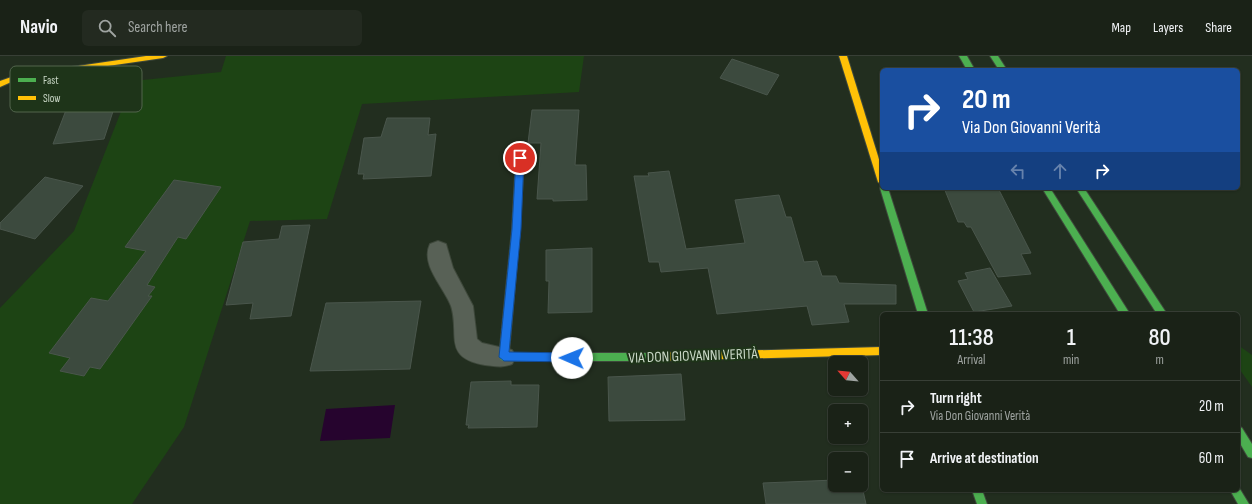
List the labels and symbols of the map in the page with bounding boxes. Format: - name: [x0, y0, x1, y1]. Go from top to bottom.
- legend: [10, 66, 142, 112]
- text: Fast: [43, 74, 59, 87]
- text: Slow: [43, 92, 60, 105]
- pin: [503, 141, 537, 175]
- position arrow: [551, 337, 593, 379]
- street label: VIA DON GIOVANNI VERITÀ: [628, 344, 759, 368]
- north arrow: [828, 356, 868, 396]

